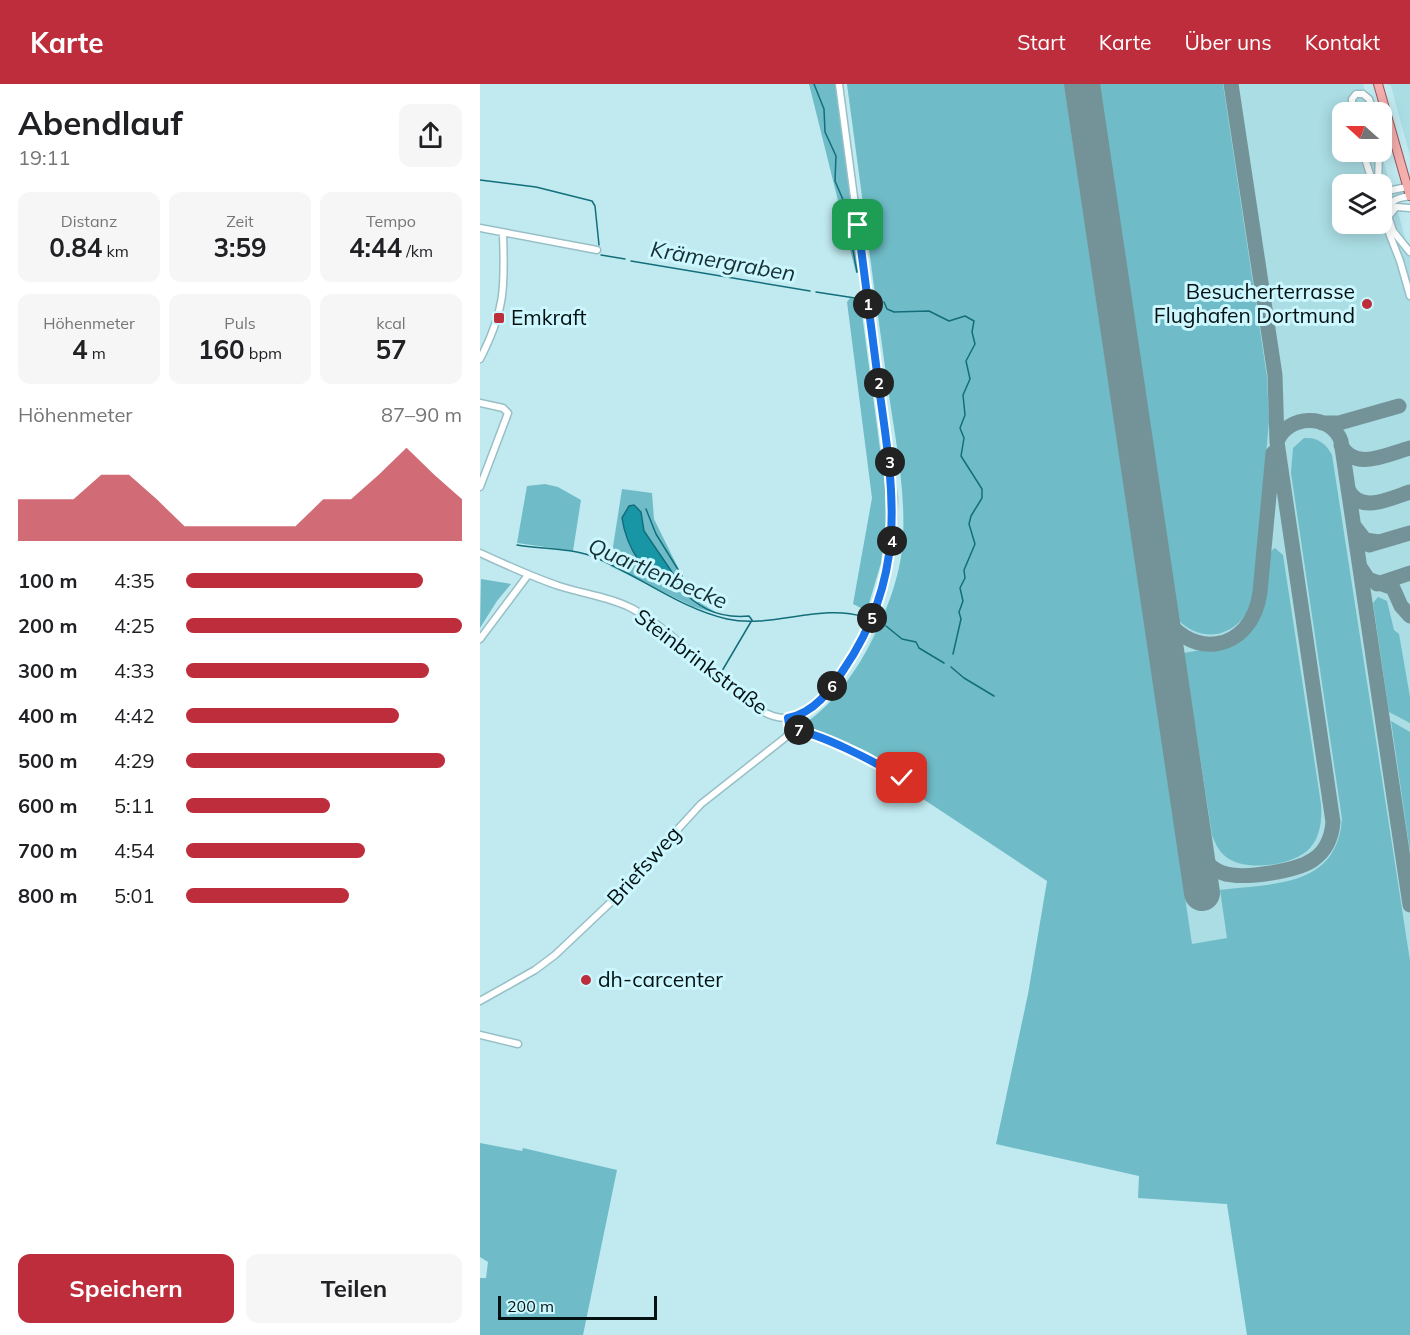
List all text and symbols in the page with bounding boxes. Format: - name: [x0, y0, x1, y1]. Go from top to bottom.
- text: Karte: [30, 25, 104, 60]
- text: Start: [1017, 29, 1066, 55]
- text: Karte: [1099, 29, 1151, 55]
- text: Über uns: [1184, 29, 1272, 55]
- text: Kontakt: [1305, 29, 1380, 55]
- text: Abendlauf: [18, 102, 183, 143]
- north arrow: [1332, 102, 1392, 162]
- map controls: [1332, 102, 1392, 234]
- button: share: [399, 104, 462, 167]
- text: 19:11: [18, 145, 71, 170]
- button: layers: [1332, 174, 1392, 234]
- pin: [832, 199, 883, 250]
- icon: arrive: [841, 208, 874, 241]
- text: Distanz: [61, 211, 117, 231]
- text: Zeit: [226, 211, 254, 231]
- text: Tempo: [366, 211, 416, 231]
- text: 0.84: [49, 231, 102, 264]
- text: 3:59: [213, 231, 267, 264]
- text: 4:44: [349, 231, 402, 264]
- water label: Krämergraben: [648, 234, 798, 288]
- text: km: [102, 241, 129, 261]
- text: /km: [402, 241, 433, 261]
- place label: Besucherterrasse Flughafen Dortmund: [1154, 278, 1355, 328]
- pin: 1: [853, 289, 883, 319]
- text: 1: [863, 294, 873, 314]
- marker: Besucherterrasse Flughafen Dortmund: [1360, 297, 1374, 311]
- place label: Emkraft: [511, 304, 587, 330]
- marker: Emkraft: [492, 311, 506, 325]
- text: Höhenmeter: [43, 313, 135, 333]
- text: Puls: [224, 313, 256, 333]
- text: kcal: [376, 313, 406, 333]
- text: 4: [72, 333, 88, 366]
- text: 160: [198, 333, 245, 366]
- text: 57: [375, 333, 407, 366]
- text: m: [88, 343, 106, 363]
- text: bpm: [245, 343, 282, 363]
- pin: 2: [864, 368, 894, 398]
- text: 2: [874, 373, 884, 393]
- text: Höhenmeter: [18, 402, 133, 427]
- text: 87–90 m: [381, 402, 462, 427]
- pin: 3: [875, 447, 905, 477]
- text: 3: [885, 452, 895, 472]
- pin: 4: [877, 526, 907, 556]
- water label: Quartlenbecke: [584, 531, 732, 615]
- text: 4: [887, 531, 897, 551]
- text: 100 m: [18, 568, 77, 593]
- text: 4:35: [114, 568, 155, 593]
- street label: Steinbrinkstraße: [630, 603, 773, 720]
- pin: 5: [857, 603, 887, 633]
- text: 5: [867, 608, 877, 628]
- text: 200 m: [18, 613, 77, 638]
- text: 4:25: [114, 613, 155, 638]
- text: 300 m: [18, 658, 77, 683]
- text: 4:33: [114, 658, 155, 683]
- pin: 6: [817, 671, 847, 701]
- text: 6: [827, 676, 837, 696]
- text: 400 m: [18, 703, 77, 728]
- text: 4:42: [114, 703, 155, 728]
- pin: 7: [784, 715, 814, 745]
- text: 7: [794, 720, 804, 740]
- text: 500 m: [18, 748, 77, 773]
- text: 4:29: [114, 748, 155, 773]
- pin: [876, 752, 927, 803]
- icon: check: [885, 761, 918, 794]
- text: 600 m: [18, 793, 77, 818]
- text: 5:11: [114, 793, 155, 818]
- street label: Briefsweg: [601, 820, 686, 910]
- text: 700 m: [18, 838, 77, 863]
- text: 4:54: [114, 838, 155, 863]
- text: 800 m: [18, 883, 77, 908]
- text: 5:01: [114, 883, 155, 908]
- place label: dh-carcenter: [598, 966, 723, 992]
- marker: dh-carcenter: [579, 973, 593, 987]
- button: Speichern: [18, 1254, 234, 1323]
- button: Teilen: [246, 1254, 462, 1323]
- scale bar: [498, 1293, 657, 1320]
- text: 200 m: [507, 1296, 554, 1316]

